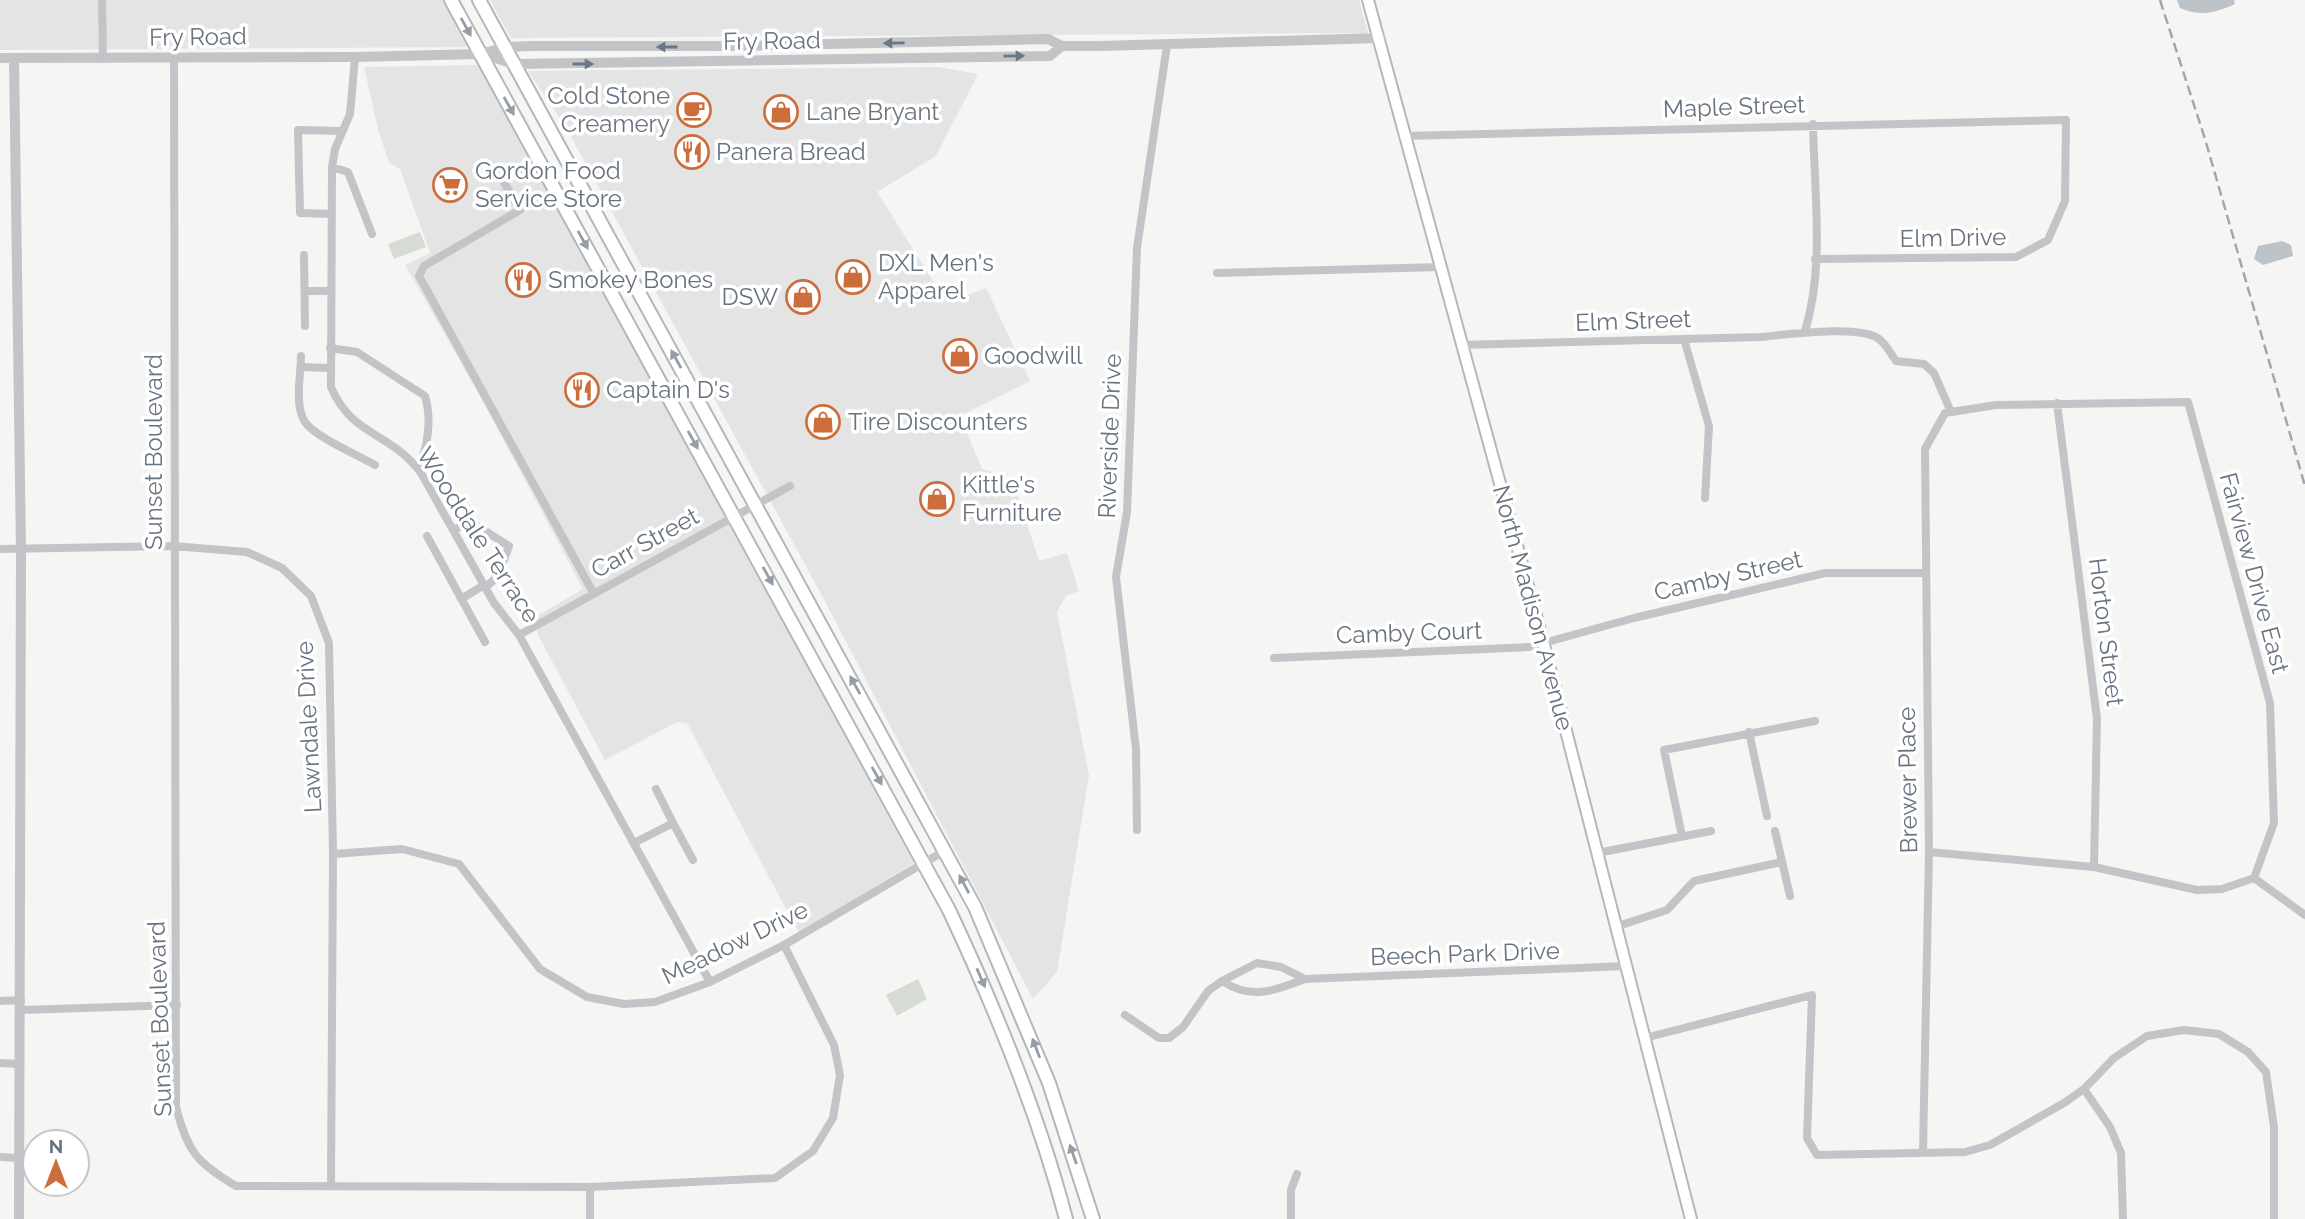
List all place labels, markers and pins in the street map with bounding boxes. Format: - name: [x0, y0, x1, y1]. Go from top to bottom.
- place label: Cold Stone Creamery: [547, 81, 670, 138]
- cafe icon: Cold Stone Creamery: [675, 91, 713, 129]
- shop icon: Lane Bryant: [762, 93, 800, 131]
- place label: Lane Bryant: [806, 97, 939, 126]
- restaurant icon: Panera Bread: [673, 133, 711, 171]
- place label: Panera Bread: [716, 137, 866, 166]
- place label: Gordon Food Service Store: [475, 156, 622, 213]
- supermarket icon: Gordon Food Service Store: [431, 166, 469, 204]
- place label: DXL Men's Apparel: [878, 248, 994, 305]
- shop icon: DXL Men's Apparel: [834, 258, 872, 296]
- restaurant icon: Smokey Bones: [504, 261, 542, 299]
- place label: Smokey Bones: [548, 265, 713, 294]
- shop icon: DSW: [784, 278, 822, 316]
- place label: DSW: [722, 282, 778, 311]
- shop icon: Goodwill: [941, 337, 979, 375]
- place label: Goodwill: [984, 341, 1083, 370]
- restaurant icon: Captain D's: [563, 371, 601, 409]
- place label: Captain D's: [606, 375, 730, 404]
- shop icon: Tire Discounters: [804, 403, 842, 441]
- place label: Tire Discounters: [848, 407, 1028, 436]
- place label: Kittle's Furniture: [962, 470, 1062, 527]
- shop icon: Kittle's Furniture: [918, 480, 956, 518]

